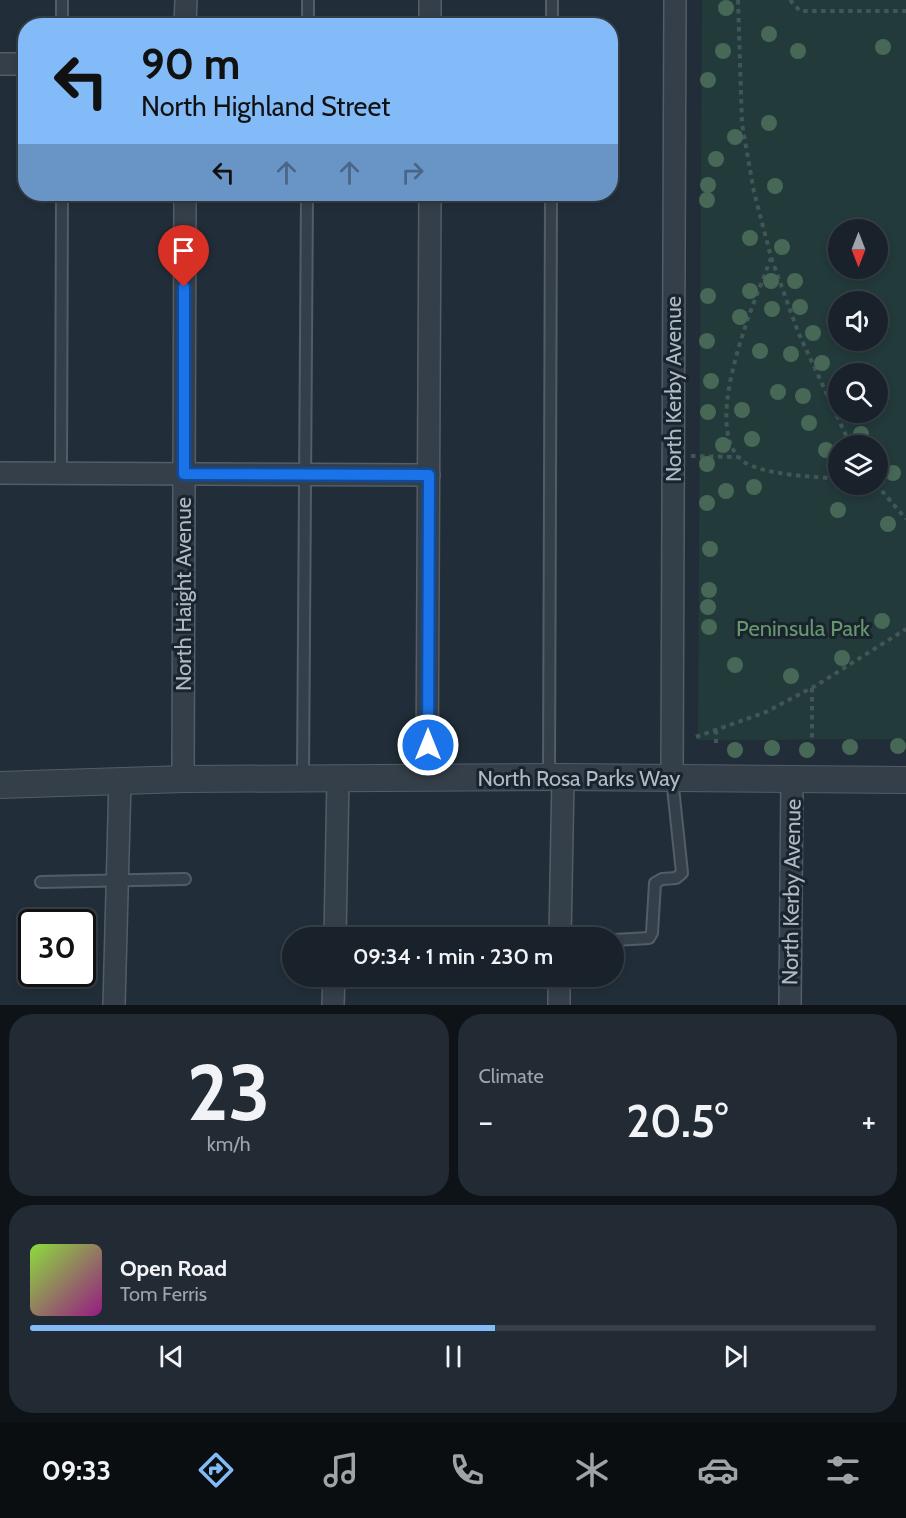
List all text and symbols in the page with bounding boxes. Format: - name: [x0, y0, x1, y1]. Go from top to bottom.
- text: 90 m: [141, 38, 240, 90]
- icon: left: [42, 42, 120, 120]
- text: North Highland Street: [141, 90, 390, 123]
- icon: left: [207, 156, 240, 189]
- icon: ahead: [270, 156, 303, 189]
- icon: ahead: [333, 156, 366, 189]
- icon: right: [396, 156, 429, 189]
- north arrow: [828, 219, 888, 279]
- map controls: [828, 219, 888, 495]
- pin: [158, 225, 209, 287]
- icon: arrive: [167, 234, 200, 267]
- button: sound: [828, 291, 888, 351]
- street label: North Kerby Avenue: [660, 296, 687, 482]
- button: search: [828, 363, 888, 423]
- button: layers: [828, 435, 888, 495]
- street label: North Haight Avenue: [170, 497, 197, 691]
- park label: Peninsula Park: [736, 615, 870, 642]
- position arrow: [396, 713, 460, 777]
- street label: North Rosa Parks Way: [478, 765, 680, 792]
- street label: North Kerby Avenue: [776, 799, 807, 985]
- speed limit sign: 30: [18, 909, 96, 987]
- text: 09:34 · 1 min · 230 m: [353, 943, 553, 970]
- text: 23: [187, 1045, 270, 1140]
- text: Climate: [479, 1064, 544, 1088]
- text: 20.5°: [626, 1094, 728, 1148]
- text: −: [479, 1101, 493, 1141]
- text: +: [861, 1101, 876, 1141]
- text: km/h: [207, 1132, 251, 1156]
- text: Open Road: [120, 1255, 227, 1282]
- text: Tom Ferris: [120, 1282, 207, 1306]
- icon: previous: [155, 1340, 188, 1373]
- icon: pause: [437, 1340, 470, 1373]
- icon: next: [719, 1340, 752, 1373]
- icon: directions: [195, 1449, 237, 1491]
- icon: music: [320, 1449, 362, 1491]
- icon: phone: [446, 1449, 488, 1491]
- icon: climate: [571, 1449, 613, 1491]
- icon: car: [697, 1449, 739, 1491]
- icon: filters: [822, 1449, 864, 1491]
- text: 09:33: [42, 1454, 111, 1487]

